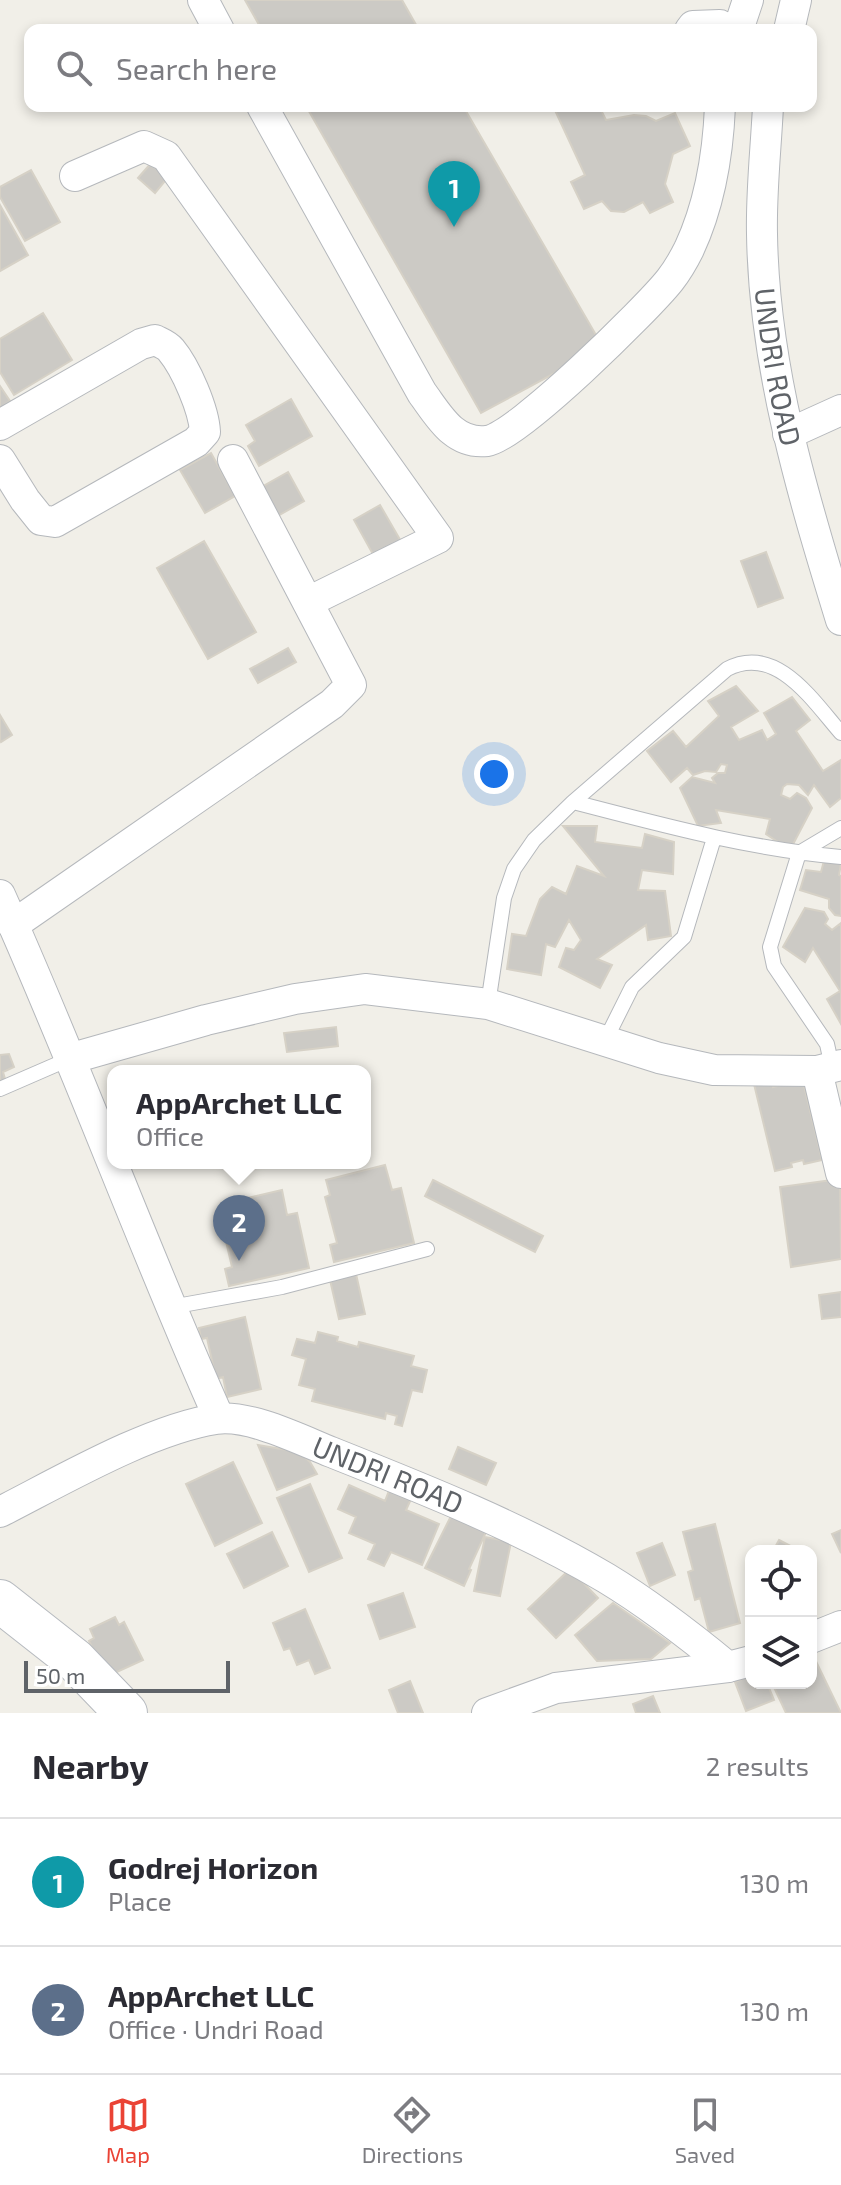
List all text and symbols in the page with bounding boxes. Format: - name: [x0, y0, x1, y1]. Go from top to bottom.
- search box: [24, 24, 817, 112]
- icon: search: [52, 46, 96, 90]
- text: Search here: [116, 50, 277, 86]
- pin: 1: [428, 161, 480, 227]
- street label: UNDRI ROAD: [749, 286, 809, 449]
- your location: [474, 754, 514, 794]
- popup: [107, 1065, 371, 1169]
- text: AppArchet LLC: [136, 1084, 342, 1120]
- text: Office: [136, 1120, 204, 1151]
- pin: 2: [213, 1195, 265, 1261]
- street label: UNDRI ROAD: [308, 1428, 469, 1520]
- map controls: [745, 1545, 817, 1689]
- button: locate: [745, 1545, 817, 1617]
- button: layers: [745, 1617, 817, 1689]
- scale bar: [24, 1657, 230, 1693]
- text: 50 m: [36, 1662, 85, 1688]
- text: Nearby: [32, 1745, 149, 1786]
- text: 2 results: [706, 1750, 809, 1781]
- text: Godrej Horizon: [108, 1849, 318, 1885]
- text: 1: [52, 1867, 64, 1898]
- text: 130 m: [740, 1867, 809, 1898]
- text: Place: [108, 1885, 172, 1916]
- text: AppArchet LLC: [108, 1977, 314, 2013]
- text: 2: [50, 1995, 66, 2026]
- text: 130 m: [740, 1995, 809, 2026]
- text: Office · Undri Road: [108, 2013, 324, 2044]
- tab: Map: [106, 2093, 150, 2167]
- tab: Directions: [362, 2093, 463, 2167]
- tab: Saved: [675, 2093, 735, 2167]

